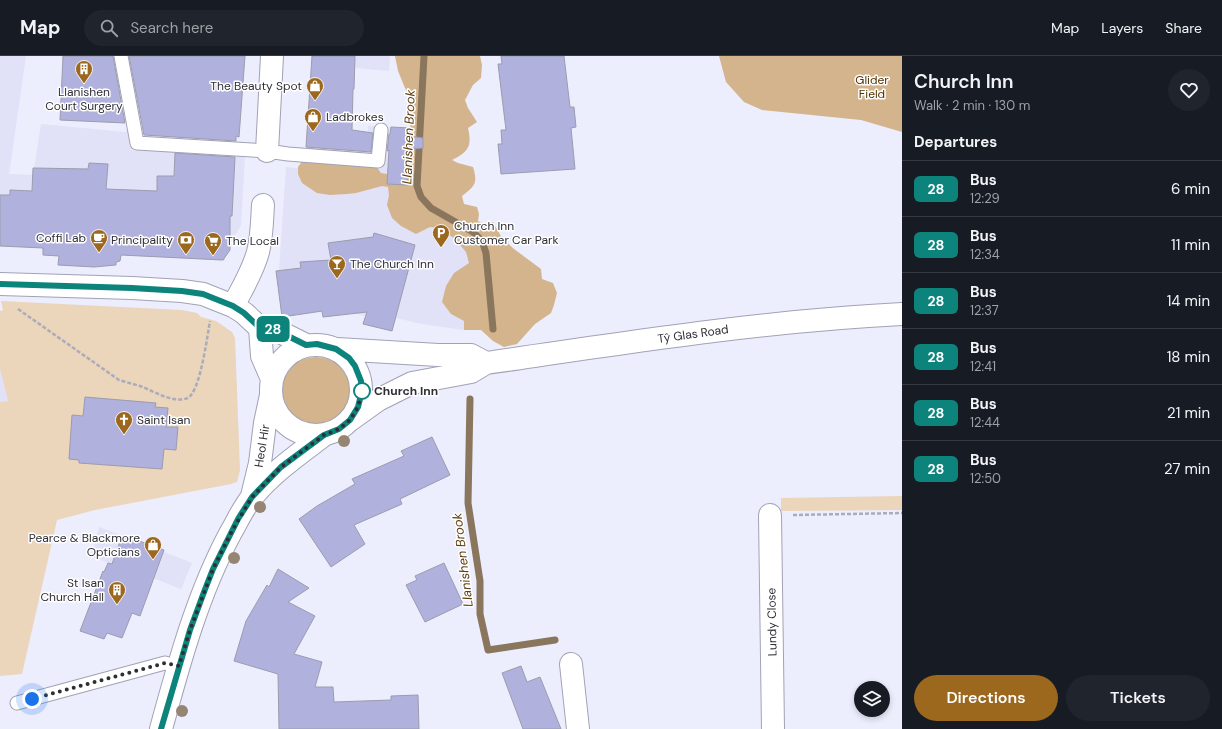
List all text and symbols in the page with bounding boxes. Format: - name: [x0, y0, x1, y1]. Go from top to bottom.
- search box: [84, 10, 364, 46]
- text: Map: [20, 15, 60, 40]
- icon: search: [98, 17, 120, 39]
- text: Search here: [130, 18, 213, 38]
- text: Map: [1051, 19, 1079, 37]
- text: Layers: [1101, 19, 1143, 37]
- text: Share: [1165, 19, 1202, 37]
- building icon: Llanishen Court Surgery: [74, 59, 94, 84]
- text: Church Inn: [914, 69, 1014, 94]
- button: heart: [1168, 69, 1210, 111]
- park label: Glider Field: [855, 72, 889, 102]
- shop icon: The Beauty Spot: [305, 76, 325, 101]
- place label: The Beauty Spot: [210, 78, 302, 94]
- place label: Llanishen Court Surgery: [45, 84, 123, 114]
- water label: Llanishen Brook: [398, 89, 419, 185]
- text: Walk · 2 min · 130 m: [914, 97, 1030, 114]
- shop icon: Ladbrokes: [303, 107, 323, 132]
- place label: Ladbrokes: [326, 109, 384, 125]
- text: Departures: [914, 132, 997, 152]
- text: Bus: [970, 170, 997, 190]
- text: 6 min: [1171, 179, 1210, 199]
- text: 28: [928, 180, 944, 198]
- text: 12:29: [970, 190, 1000, 207]
- place label: Church Inn Customer Car Park: [454, 218, 559, 248]
- parking icon: Church Inn Customer Car Park: [431, 223, 451, 248]
- text: Bus: [970, 226, 997, 246]
- cafe icon: Coffi Lab: [89, 228, 109, 253]
- place label: Coffi Lab: [36, 230, 86, 246]
- bank icon: Principality: [176, 230, 196, 255]
- supermarket icon: The Local: [203, 231, 223, 256]
- place label: Principality: [111, 232, 173, 248]
- place label: The Local: [226, 233, 279, 249]
- text: 11 min: [1171, 235, 1210, 255]
- text: 28: [928, 236, 944, 254]
- text: 12:34: [970, 246, 1000, 263]
- bar icon: The Church Inn: [327, 254, 347, 279]
- place label: The Church Inn: [350, 256, 434, 272]
- text: Bus: [970, 282, 997, 302]
- text: 14 min: [1167, 291, 1210, 311]
- text: 28: [928, 292, 944, 310]
- text: 12:37: [970, 302, 999, 319]
- line badge: 28: [255, 316, 291, 342]
- text: 28: [265, 320, 281, 338]
- street label: Tŷ Glas Road: [657, 321, 729, 347]
- text: Bus: [970, 338, 997, 358]
- text: 18 min: [1167, 347, 1210, 367]
- text: 28: [928, 348, 944, 366]
- text: 12:41: [970, 358, 996, 375]
- marker: Church Inn: [353, 382, 371, 400]
- place label: Church Inn: [374, 383, 438, 399]
- text: Bus: [970, 394, 997, 414]
- text: 21 min: [1167, 403, 1210, 423]
- text: 28: [928, 404, 944, 422]
- church icon: Saint Isan: [114, 410, 134, 435]
- place label: Saint Isan: [137, 412, 191, 428]
- text: 12:44: [970, 414, 1000, 431]
- street label: Heol Hir: [251, 423, 273, 469]
- text: Bus: [970, 450, 997, 470]
- text: 27 min: [1164, 459, 1210, 479]
- text: 28: [928, 460, 944, 478]
- text: 12:50: [970, 470, 1001, 487]
- water label: Llanishen Brook: [448, 512, 477, 608]
- place label: Pearce & Blackmore Opticians: [29, 530, 140, 560]
- shop icon: Pearce & Blackmore Opticians: [143, 535, 163, 560]
- place label: St Isan Church Hall: [40, 575, 104, 605]
- building icon: St Isan Church Hall: [107, 580, 127, 605]
- street label: Lundy Close: [763, 587, 781, 656]
- button: Directions: [914, 675, 1058, 721]
- button: Tickets: [1066, 675, 1210, 721]
- map controls: [854, 681, 890, 717]
- button: layers: [854, 681, 890, 717]
- your location: [22, 689, 42, 709]

